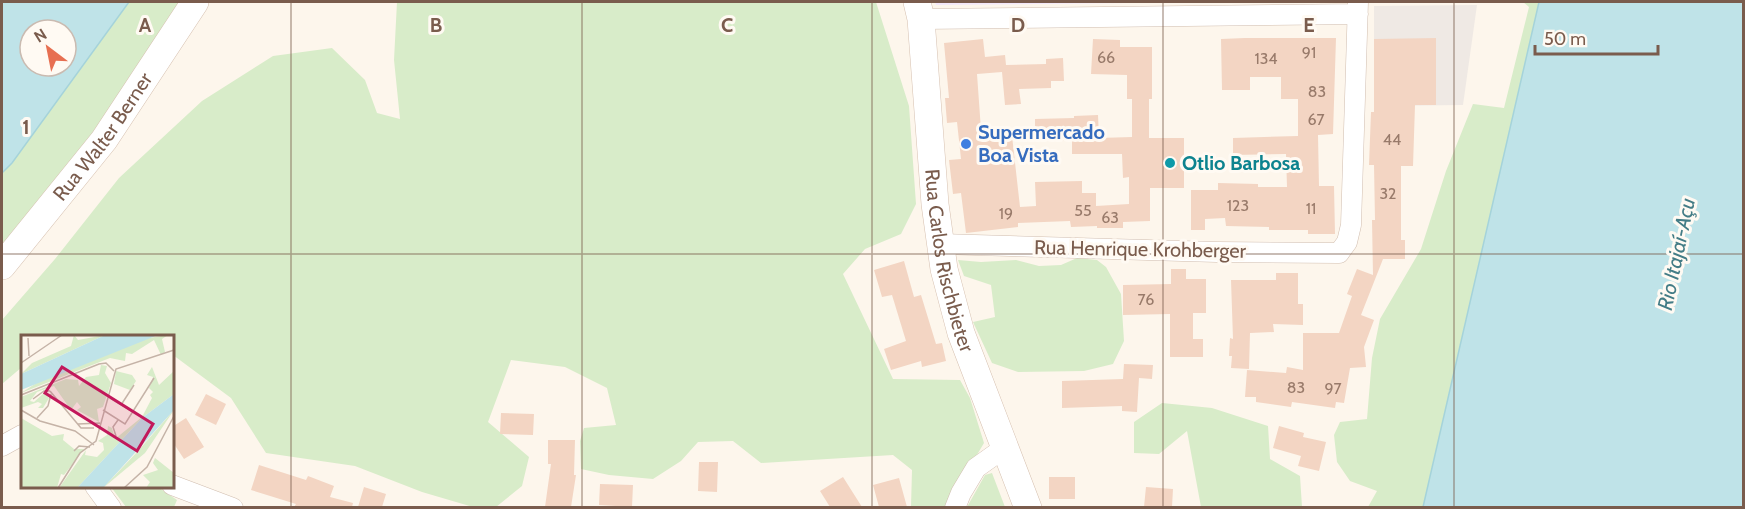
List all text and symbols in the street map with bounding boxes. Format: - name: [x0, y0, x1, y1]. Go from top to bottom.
- text: A: [139, 13, 152, 37]
- text: B: [430, 13, 442, 37]
- text: C: [721, 13, 733, 37]
- text: D: [1011, 13, 1025, 37]
- text: E: [1303, 13, 1315, 37]
- north arrow: [18, 18, 78, 78]
- scale bar: [1535, 18, 1658, 56]
- text: N: [30, 25, 50, 47]
- text: 50 m: [1544, 28, 1586, 50]
- house number: 91: [1302, 43, 1316, 62]
- house number: 66: [1097, 48, 1115, 67]
- house number: 134: [1254, 49, 1278, 68]
- street label: Rua Walter Berner: [48, 67, 157, 205]
- house number: 83: [1308, 82, 1326, 101]
- house number: 67: [1307, 110, 1325, 129]
- text: 1: [22, 115, 30, 139]
- place label: Supermercado Boa Vista: [978, 120, 1105, 167]
- house number: 44: [1383, 130, 1401, 149]
- marker: Supermercado Boa Vista: [959, 137, 973, 151]
- place label: Otlio Barbosa: [1182, 151, 1300, 175]
- marker: Otlio Barbosa: [1163, 156, 1177, 170]
- street label: Rua Carlos Rischbieter: [920, 168, 979, 356]
- house number: 32: [1379, 184, 1397, 203]
- house number: 123: [1227, 196, 1249, 215]
- water label: Rio Itajaí-Açu: [1652, 196, 1701, 312]
- house number: 11: [1306, 199, 1316, 218]
- house number: 55: [1074, 201, 1092, 220]
- house number: 19: [999, 204, 1013, 223]
- house number: 63: [1101, 208, 1119, 227]
- street label: Rua Henrique Krohberger: [1034, 235, 1247, 263]
- house number: 76: [1138, 290, 1154, 309]
- inset map: [21, 335, 174, 488]
- house number: 83: [1287, 378, 1305, 397]
- house number: 97: [1324, 379, 1342, 398]

